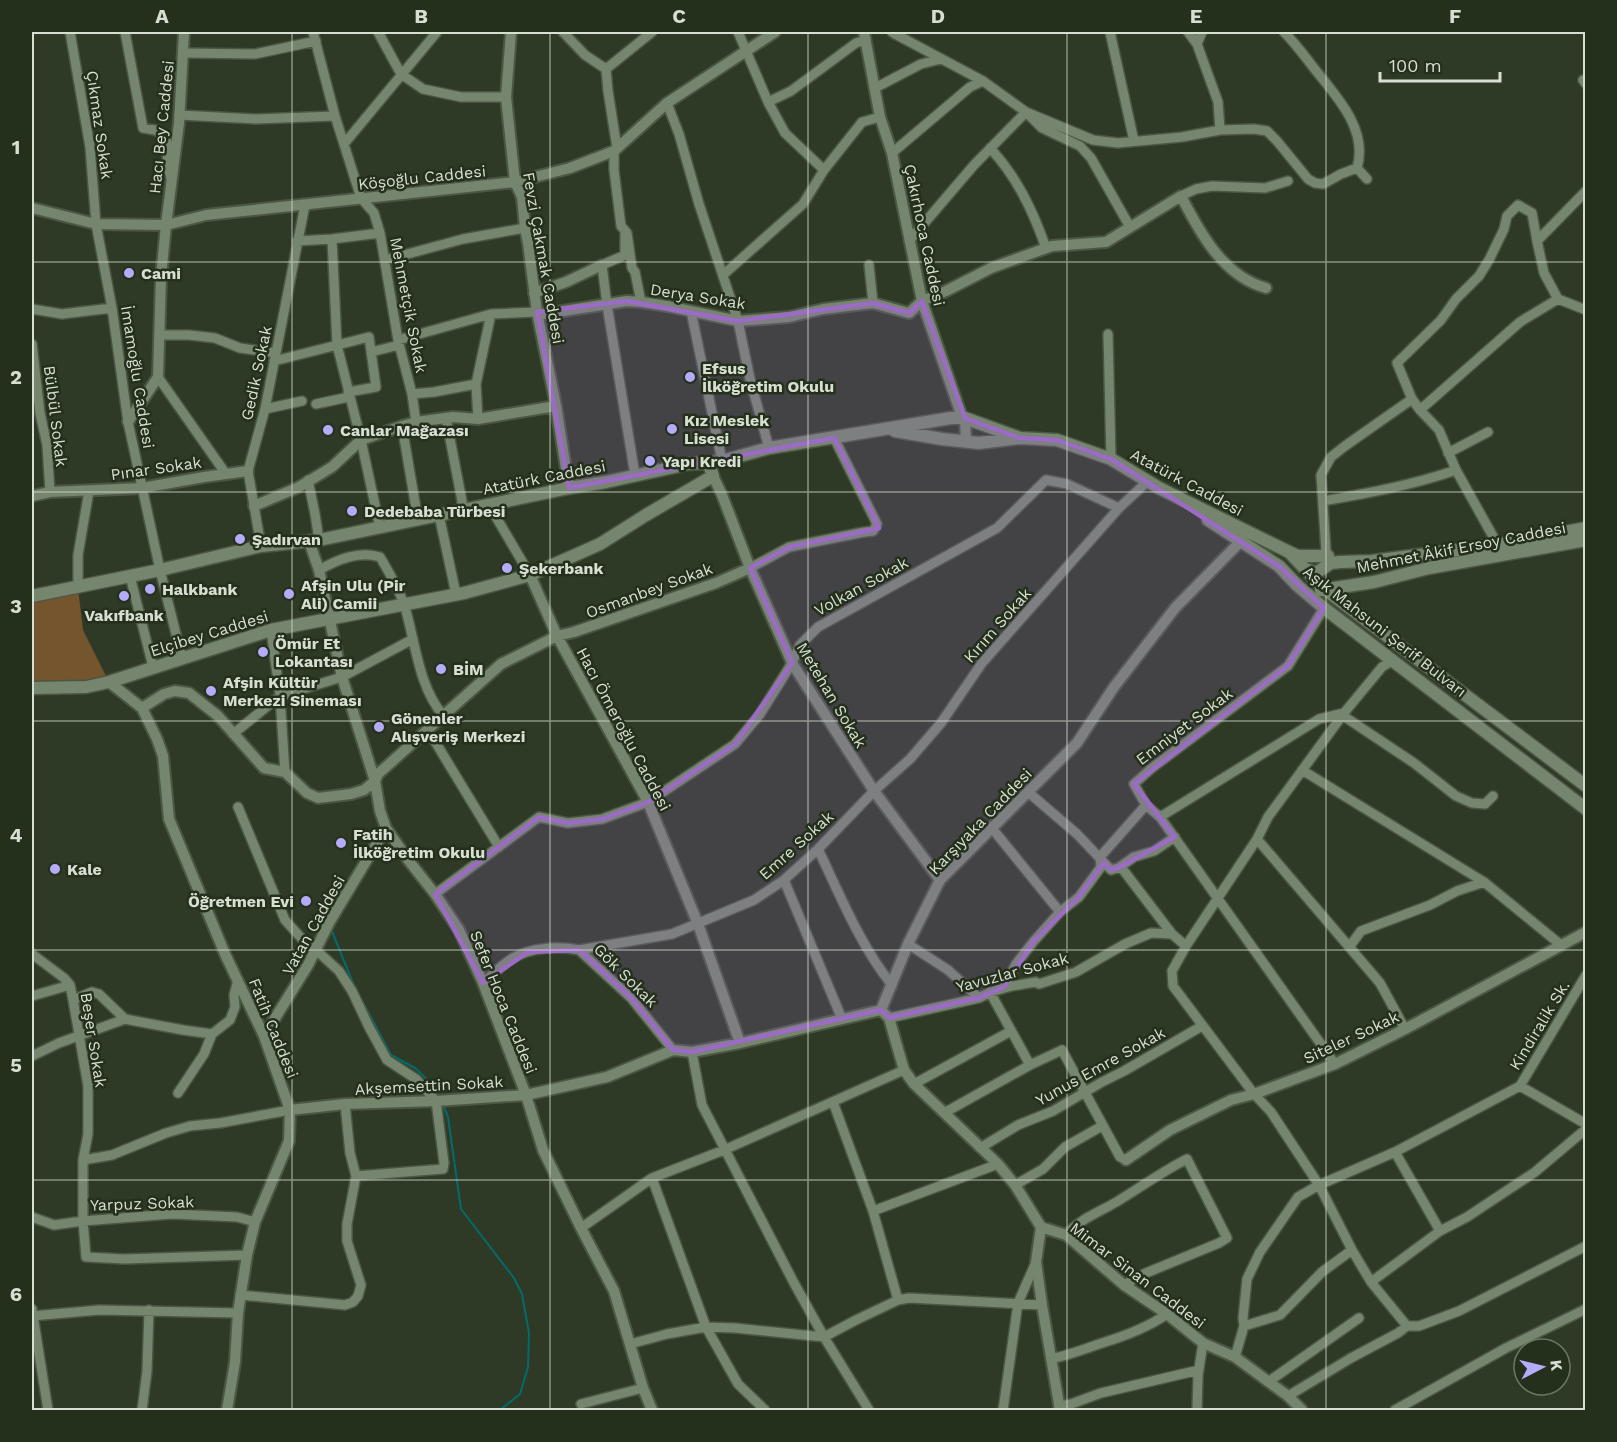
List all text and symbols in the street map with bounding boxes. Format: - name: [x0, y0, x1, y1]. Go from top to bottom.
- text: A: [155, 4, 169, 28]
- text: B: [414, 4, 428, 28]
- text: C: [672, 4, 686, 28]
- text: D: [931, 4, 945, 28]
- text: E: [1190, 4, 1202, 28]
- text: F: [1449, 4, 1461, 28]
- scale bar: [1380, 45, 1500, 83]
- text: 100 m: [1389, 55, 1442, 76]
- street label: Hacı Bey Caddesi: [145, 59, 178, 195]
- street label: Çıkmaz Sokak: [82, 70, 117, 181]
- text: 1: [12, 135, 20, 159]
- street label: Köşoğlu Caddesi: [357, 161, 487, 194]
- street label: Çakırhoca Caddesi: [900, 162, 949, 308]
- street label: Fevzi Çakmak Caddesi: [519, 171, 568, 345]
- street label: Mehmetçik Sokak: [386, 236, 431, 375]
- place label: Cami: [141, 264, 181, 283]
- marker: Cami: [122, 266, 136, 280]
- street label: Derya Sokak: [649, 280, 747, 313]
- street label: İmamoğlu Caddesi: [117, 304, 158, 450]
- street label: Gedik Sokak: [237, 324, 276, 422]
- place label: Efsus İlköğretim Okulu: [702, 359, 834, 396]
- street label: Bülbül Sokak: [40, 364, 71, 468]
- text: 2: [10, 365, 22, 389]
- marker: Efsus İlköğretim Okulu: [683, 370, 697, 384]
- place label: Kız Meslek Lisesi: [684, 411, 769, 448]
- place label: Canlar Mağazası: [340, 421, 469, 440]
- marker: Kız Meslek Lisesi: [665, 422, 679, 436]
- marker: Canlar Mağazası: [321, 423, 335, 437]
- street label: Atatürk Caddesi: [1127, 445, 1246, 520]
- place label: Yapı Kredi: [662, 452, 741, 471]
- street label: Pınar Sokak: [109, 453, 203, 484]
- marker: Yapı Kredi: [643, 454, 657, 468]
- street label: Atatürk Caddesi: [481, 456, 607, 499]
- place label: Dedebaba Türbesi: [364, 502, 505, 521]
- marker: Dedebaba Türbesi: [345, 504, 359, 518]
- street label: Mehmet Âkif Ersoy Caddesi: [1355, 518, 1567, 577]
- place label: Şadırvan: [252, 530, 321, 549]
- marker: Şadırvan: [233, 532, 247, 546]
- street label: Volkan Sokak: [811, 553, 911, 620]
- place label: Şekerbank: [519, 559, 603, 578]
- street label: Osmanbey Sokak: [583, 559, 715, 622]
- marker: Şekerbank: [500, 561, 514, 575]
- street label: Aşık Mahsuni Şerif Bulvarı: [1299, 562, 1470, 701]
- place label: Afşin Ulu (Pir Ali) Camii: [301, 576, 406, 613]
- place label: Halkbank: [162, 580, 237, 599]
- marker: Halkbank: [143, 582, 157, 596]
- street label: Kırım Sokak: [960, 584, 1035, 667]
- marker: Afşin Ulu (Pir Ali) Camii: [282, 587, 296, 601]
- marker: Vakıfbank: [117, 589, 131, 603]
- text: 3: [10, 594, 22, 618]
- place label: Vakıfbank: [84, 606, 164, 625]
- street label: Elçibey Caddesi: [148, 606, 271, 660]
- place label: Ömür Et Lokantası: [275, 634, 353, 671]
- street label: Metehan Sokak: [793, 639, 871, 751]
- street label: Hacı Ömeroğlu Caddesi: [572, 644, 675, 814]
- marker: Ömür Et Lokantası: [256, 645, 270, 659]
- place label: BİM: [453, 660, 484, 679]
- marker: BİM: [434, 662, 448, 676]
- place label: Afşin Kültür Merkezi Sineması: [223, 673, 362, 710]
- marker: Afşin Kültür Merkezi Sineması: [204, 684, 218, 698]
- street label: Emniyet Sokak: [1132, 684, 1236, 769]
- place label: Gönenler Alışveriş Merkezi: [391, 709, 525, 746]
- marker: Gönenler Alışveriş Merkezi: [372, 720, 386, 734]
- street label: Karşıyaka Caddesi: [925, 764, 1036, 878]
- street label: Emre Sokak: [755, 807, 837, 884]
- text: 4: [10, 823, 23, 847]
- place label: Fatih İlköğretim Okulu: [353, 825, 485, 862]
- marker: Fatih İlköğretim Okulu: [334, 836, 348, 850]
- place label: Kale: [67, 860, 102, 879]
- marker: Kale: [48, 862, 62, 876]
- street label: Vatan Caddesi: [278, 872, 349, 979]
- place label: Öğretmen Evi: [188, 892, 294, 911]
- marker: Öğretmen Evi: [299, 894, 313, 908]
- street label: Sefer Hoca Caddesi: [466, 928, 541, 1077]
- street label: Gök Sokak: [590, 940, 661, 1011]
- street label: Yavuzlar Sokak: [954, 948, 1070, 997]
- street label: Fatih Caddesi: [245, 975, 302, 1081]
- street label: Kindiralik Sk.: [1505, 977, 1574, 1074]
- street label: Beşer Sokak: [77, 991, 110, 1089]
- street label: Siteler Sokak: [1301, 1007, 1402, 1068]
- street label: Yunus Emre Sokak: [1032, 1023, 1168, 1110]
- text: 5: [10, 1053, 22, 1077]
- street label: Akşemsettin Sokak: [354, 1072, 504, 1099]
- street label: Yarpuz Sokak: [90, 1192, 194, 1215]
- street label: Mimar Sinan Caddesi: [1066, 1218, 1209, 1333]
- text: 6: [10, 1282, 22, 1306]
- north arrow: [1512, 1337, 1572, 1397]
- text: K: [1546, 1359, 1566, 1372]

